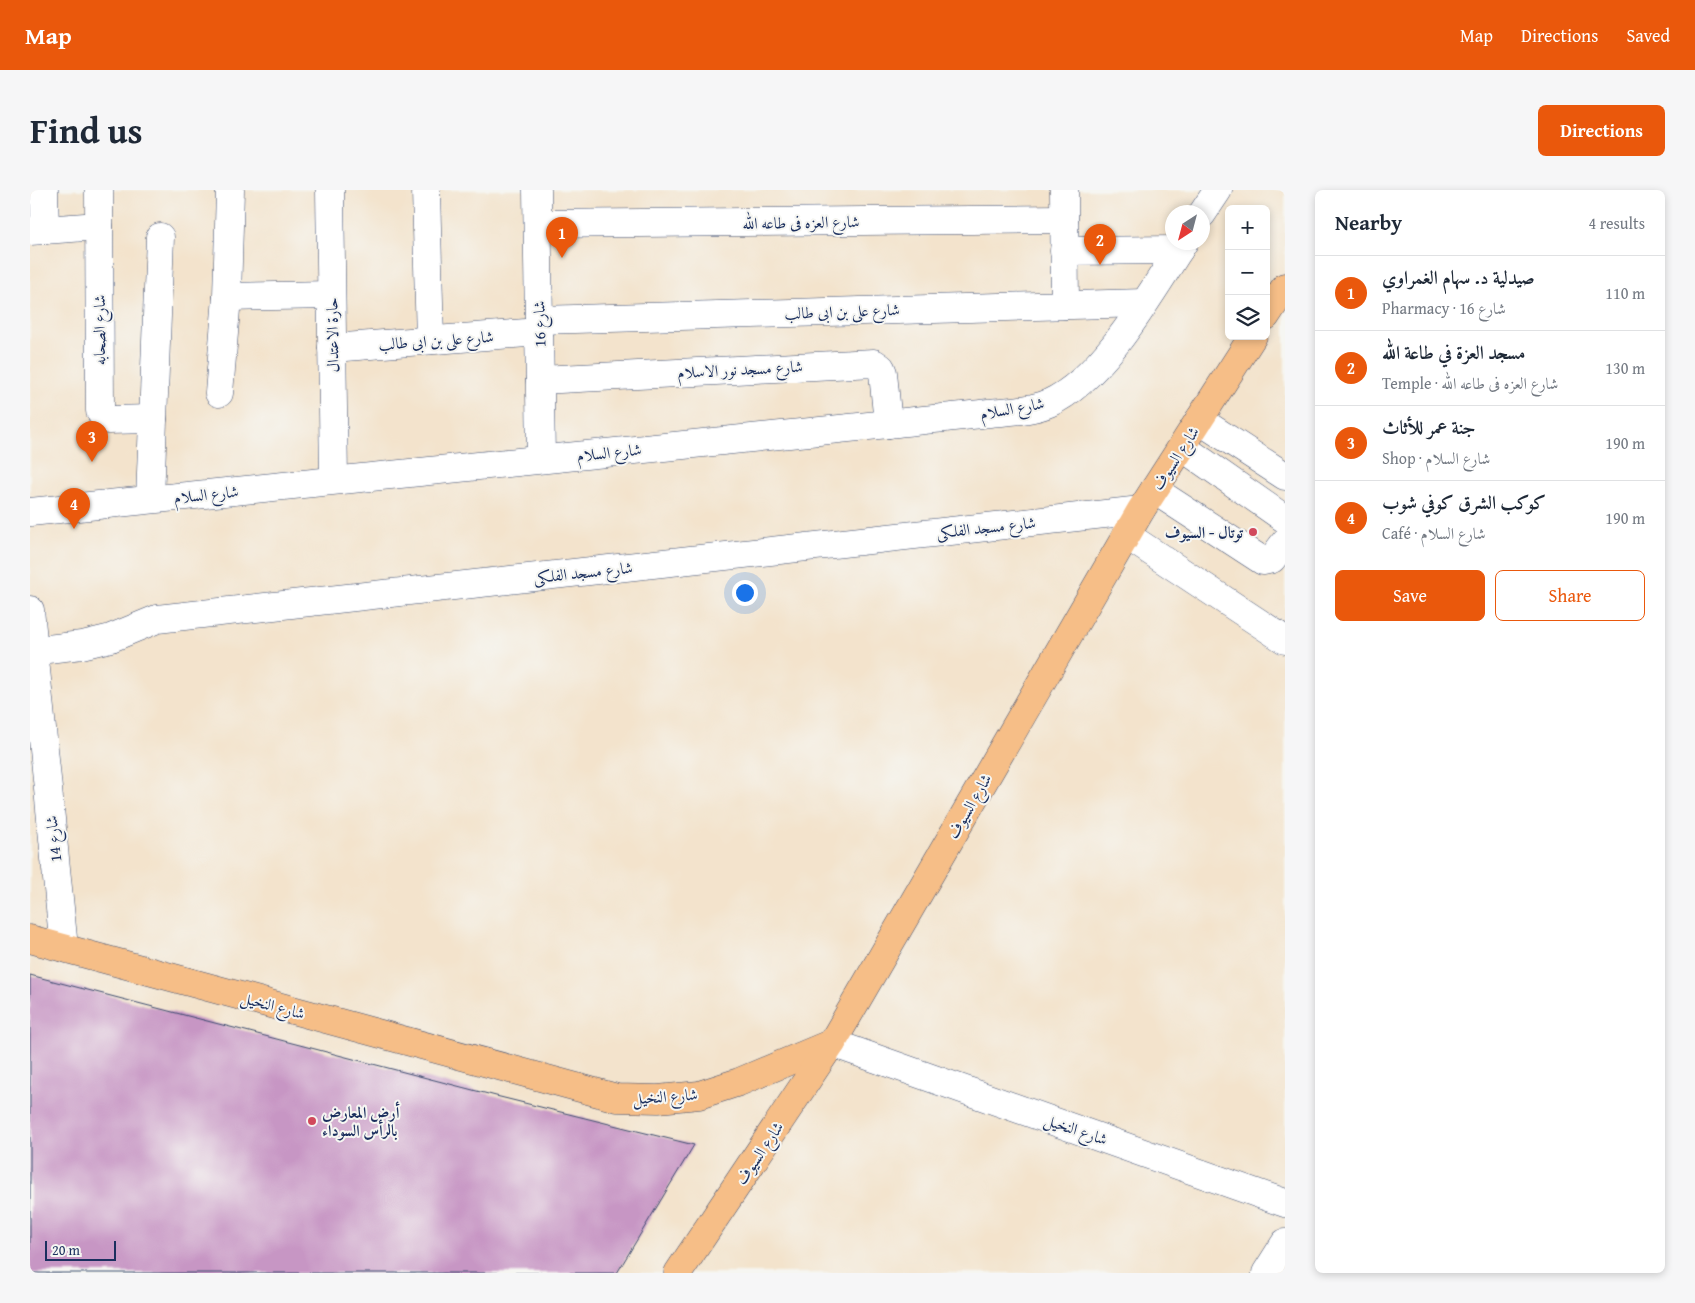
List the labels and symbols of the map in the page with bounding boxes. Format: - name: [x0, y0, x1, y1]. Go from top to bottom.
- north arrow: [1165, 205, 1210, 250]
- street label: شارع العزه فى طاعه الله: [742, 209, 860, 237]
- pin: 1: [546, 217, 578, 258]
- pin: 2: [1084, 224, 1116, 265]
- street label: شارع الصحابه: [87, 295, 113, 365]
- street label: حارة الاعتدال: [319, 297, 345, 373]
- street label: شارع على بن ابى طالب: [784, 297, 900, 327]
- street label: شارع 16: [527, 300, 553, 348]
- street label: شارع على بن ابى طالب: [378, 324, 495, 358]
- street label: شارع مسجد نور الاسلام: [677, 354, 804, 387]
- street label: شارع السلام: [978, 391, 1047, 428]
- pin: 3: [76, 421, 108, 462]
- street label: شارع السيوف: [1145, 421, 1206, 496]
- street label: شارع السلام: [575, 437, 643, 470]
- street label: شارع السلام: [172, 479, 240, 512]
- pin: 4: [58, 488, 90, 529]
- street label: شارع مسجد الفلكى: [935, 510, 1037, 546]
- place label: توتال - السيوف: [1165, 520, 1244, 544]
- marker: توتال - السيوف: [1247, 526, 1259, 538]
- street label: شارع مسجد الفلكى: [532, 555, 634, 591]
- your location: [732, 580, 758, 606]
- street label: شارع السيوف: [941, 769, 999, 844]
- street label: شارع 14: [39, 814, 69, 863]
- street label: شارع النخيل: [238, 985, 308, 1027]
- street label: شارع النخيل: [632, 1082, 699, 1112]
- place label: أرض المعارض بالرأس السوداء: [322, 1100, 400, 1142]
- street label: شارع النخيل: [1040, 1107, 1111, 1153]
- marker: أرض المعارض بالرأس السوداء: [306, 1115, 318, 1127]
- street label: شارع السيوف: [729, 1117, 791, 1191]
- scale bar: [45, 1238, 116, 1261]

